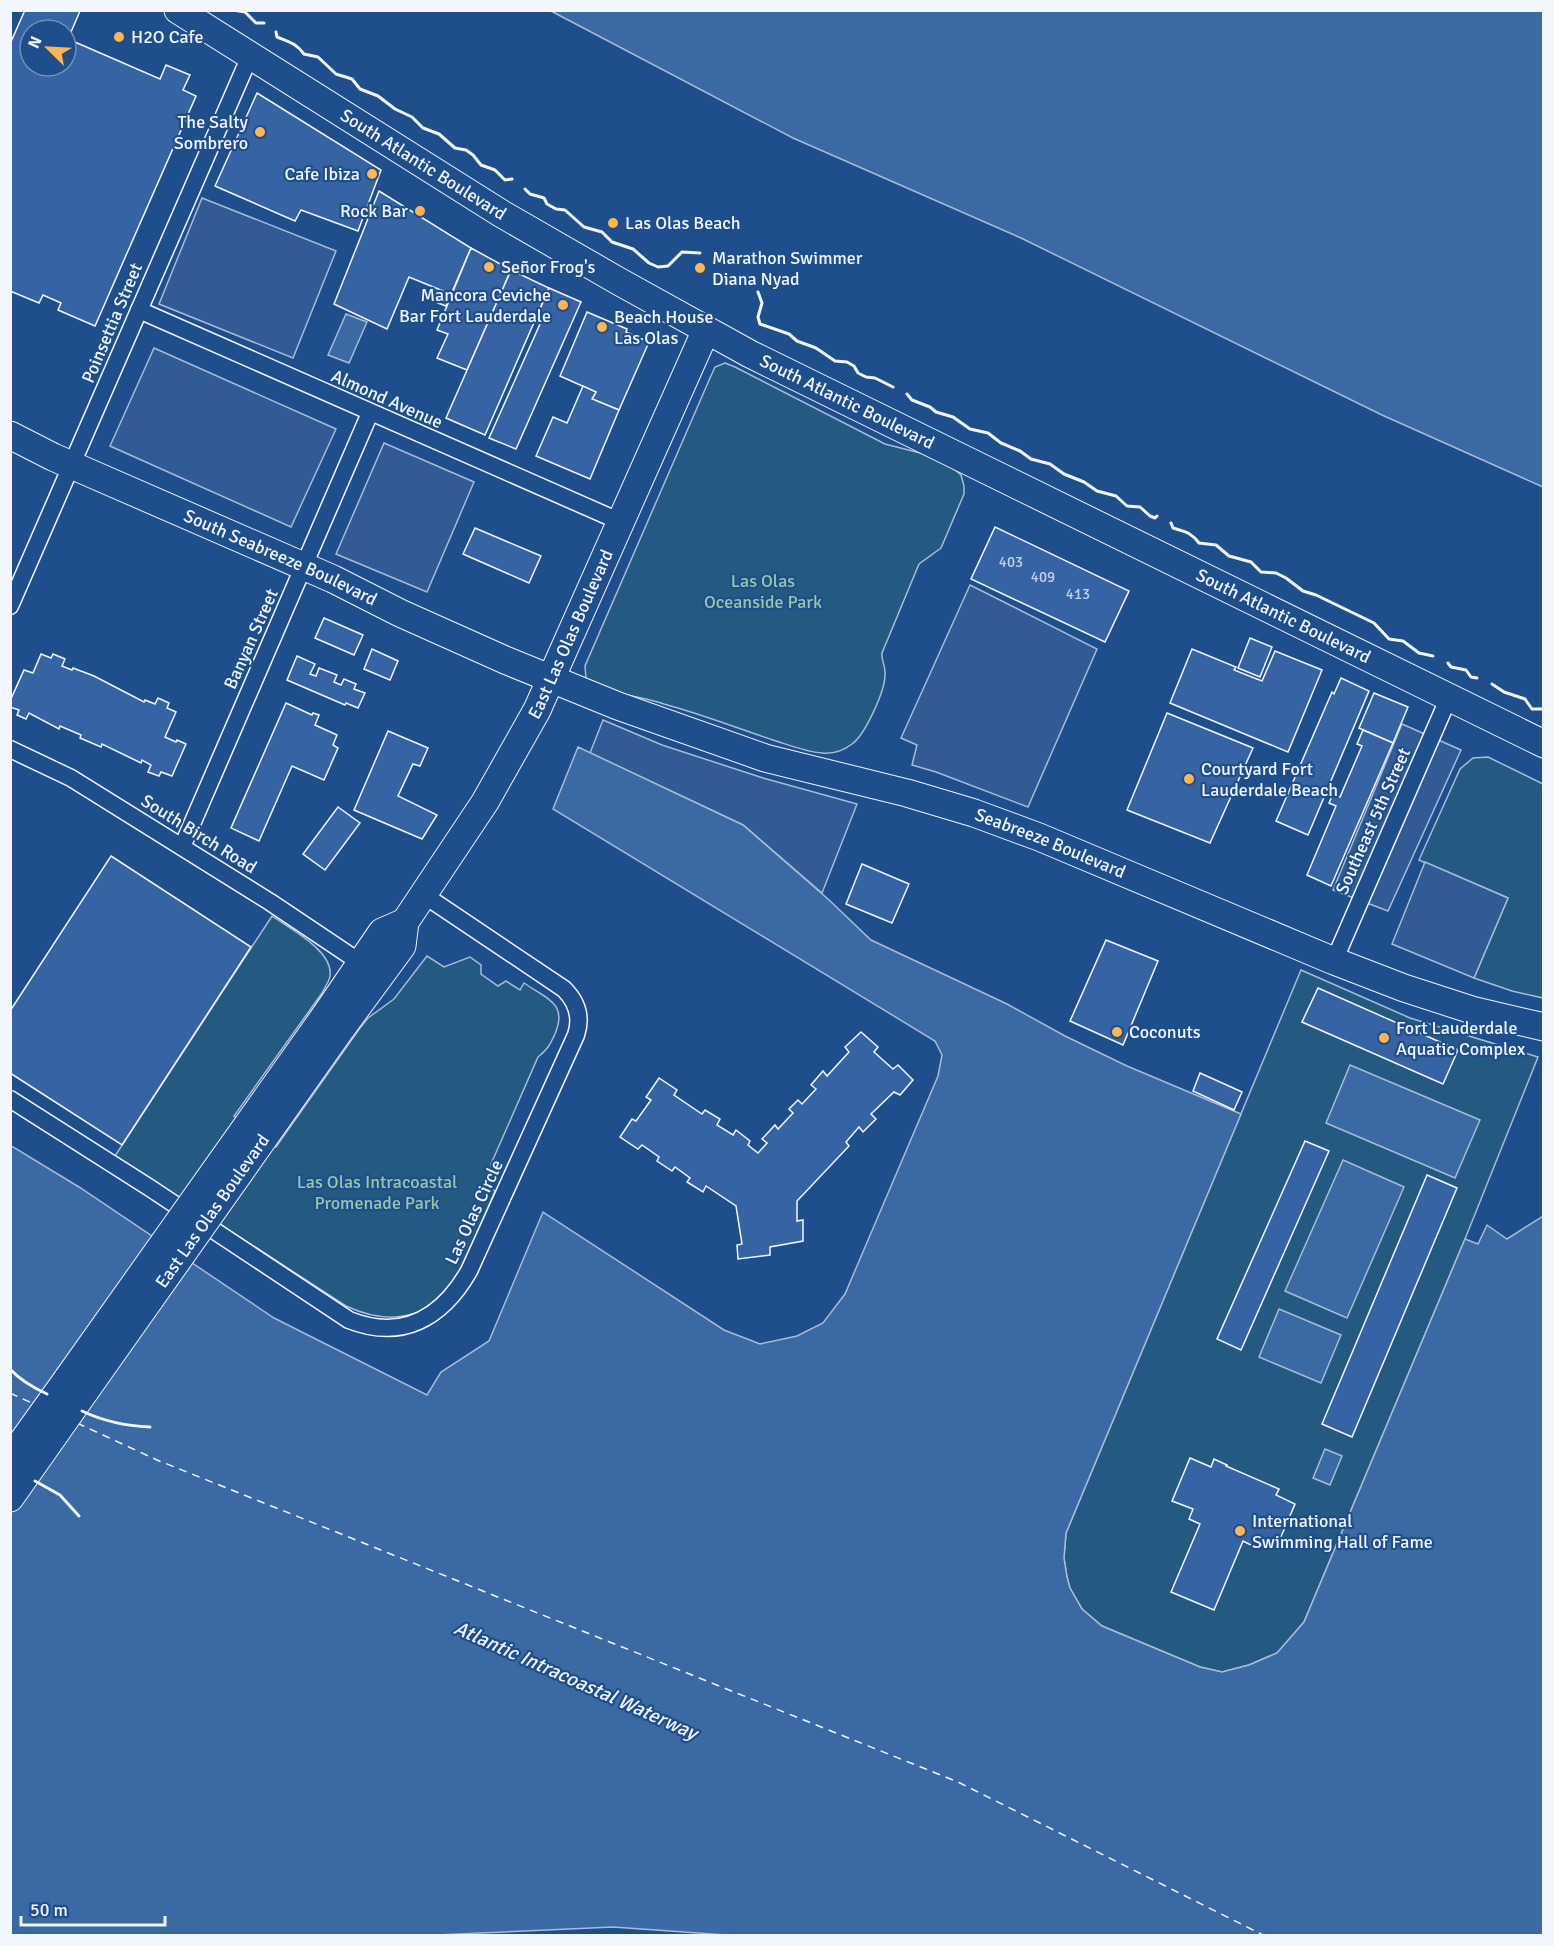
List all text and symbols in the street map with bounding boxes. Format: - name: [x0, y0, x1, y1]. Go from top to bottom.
- north arrow: [18, 18, 78, 78]
- place label: H2O Cafe: [131, 26, 203, 48]
- marker: H2O Cafe: [112, 30, 126, 44]
- text: N: [24, 33, 47, 51]
- street label: South Atlantic Boulevard: [336, 104, 510, 225]
- place label: The Salty Sombrero: [174, 111, 249, 154]
- marker: The Salty Sombrero: [253, 125, 267, 139]
- place label: Cafe Ibiza: [284, 163, 360, 185]
- marker: Cafe Ibiza: [365, 167, 379, 181]
- place label: Rock Bar: [340, 200, 408, 222]
- marker: Rock Bar: [413, 204, 427, 218]
- place label: Las Olas Beach: [625, 212, 741, 234]
- marker: Las Olas Beach: [606, 216, 620, 230]
- place label: Marathon Swimmer Diana Nyad: [712, 247, 863, 290]
- place label: Señor Frog's: [501, 256, 596, 278]
- street label: Poinsettia Street: [77, 260, 147, 386]
- marker: Señor Frog's: [482, 260, 496, 274]
- marker: Marathon Swimmer Diana Nyad: [693, 261, 707, 275]
- place label: Mancora Ceviche Bar Fort Lauderdale: [399, 284, 551, 327]
- marker: Mancora Ceviche Bar Fort Lauderdale: [556, 298, 570, 312]
- place label: Beach House Las Olas: [614, 306, 713, 349]
- marker: Beach House Las Olas: [595, 320, 609, 334]
- street label: South Atlantic Boulevard: [756, 350, 938, 454]
- street label: Almond Avenue: [328, 365, 446, 433]
- street label: South Seabreeze Boulevard: [181, 504, 381, 611]
- street label: East Las Olas Boulevard: [523, 546, 618, 723]
- house number: 403: [999, 553, 1023, 571]
- street label: South Atlantic Boulevard: [1193, 564, 1374, 668]
- house number: 409: [1031, 568, 1055, 586]
- park label: Las Olas Oceanside Park: [704, 570, 822, 613]
- street label: Banyan Street: [219, 585, 283, 693]
- house number: 413: [1066, 585, 1090, 603]
- street label: Southeast 5th Street: [1331, 744, 1415, 898]
- place label: Courtyard Fort Lauderdale Beach: [1201, 758, 1338, 801]
- marker: Courtyard Fort Lauderdale Beach: [1182, 772, 1196, 786]
- street label: South Birch Road: [137, 790, 261, 878]
- street label: Seabreeze Boulevard: [972, 803, 1129, 883]
- place label: Fort Lauderdale Aquatic Complex: [1396, 1017, 1526, 1060]
- place label: Coconuts: [1129, 1021, 1201, 1043]
- marker: Coconuts: [1110, 1025, 1124, 1039]
- marker: Fort Lauderdale Aquatic Complex: [1377, 1031, 1391, 1045]
- street label: East Las Olas Boulevard: [151, 1130, 274, 1292]
- street label: Las Olas Circle: [440, 1156, 508, 1268]
- park label: Las Olas Intracoastal Promenade Park: [297, 1171, 457, 1214]
- place label: International Swimming Hall of Fame: [1252, 1510, 1433, 1553]
- marker: International Swimming Hall of Fame: [1233, 1524, 1247, 1538]
- water label: Atlantic Intracoastal Waterway: [450, 1615, 704, 1747]
- scale bar: [21, 1889, 165, 1927]
- text: 50 m: [30, 1899, 68, 1921]

